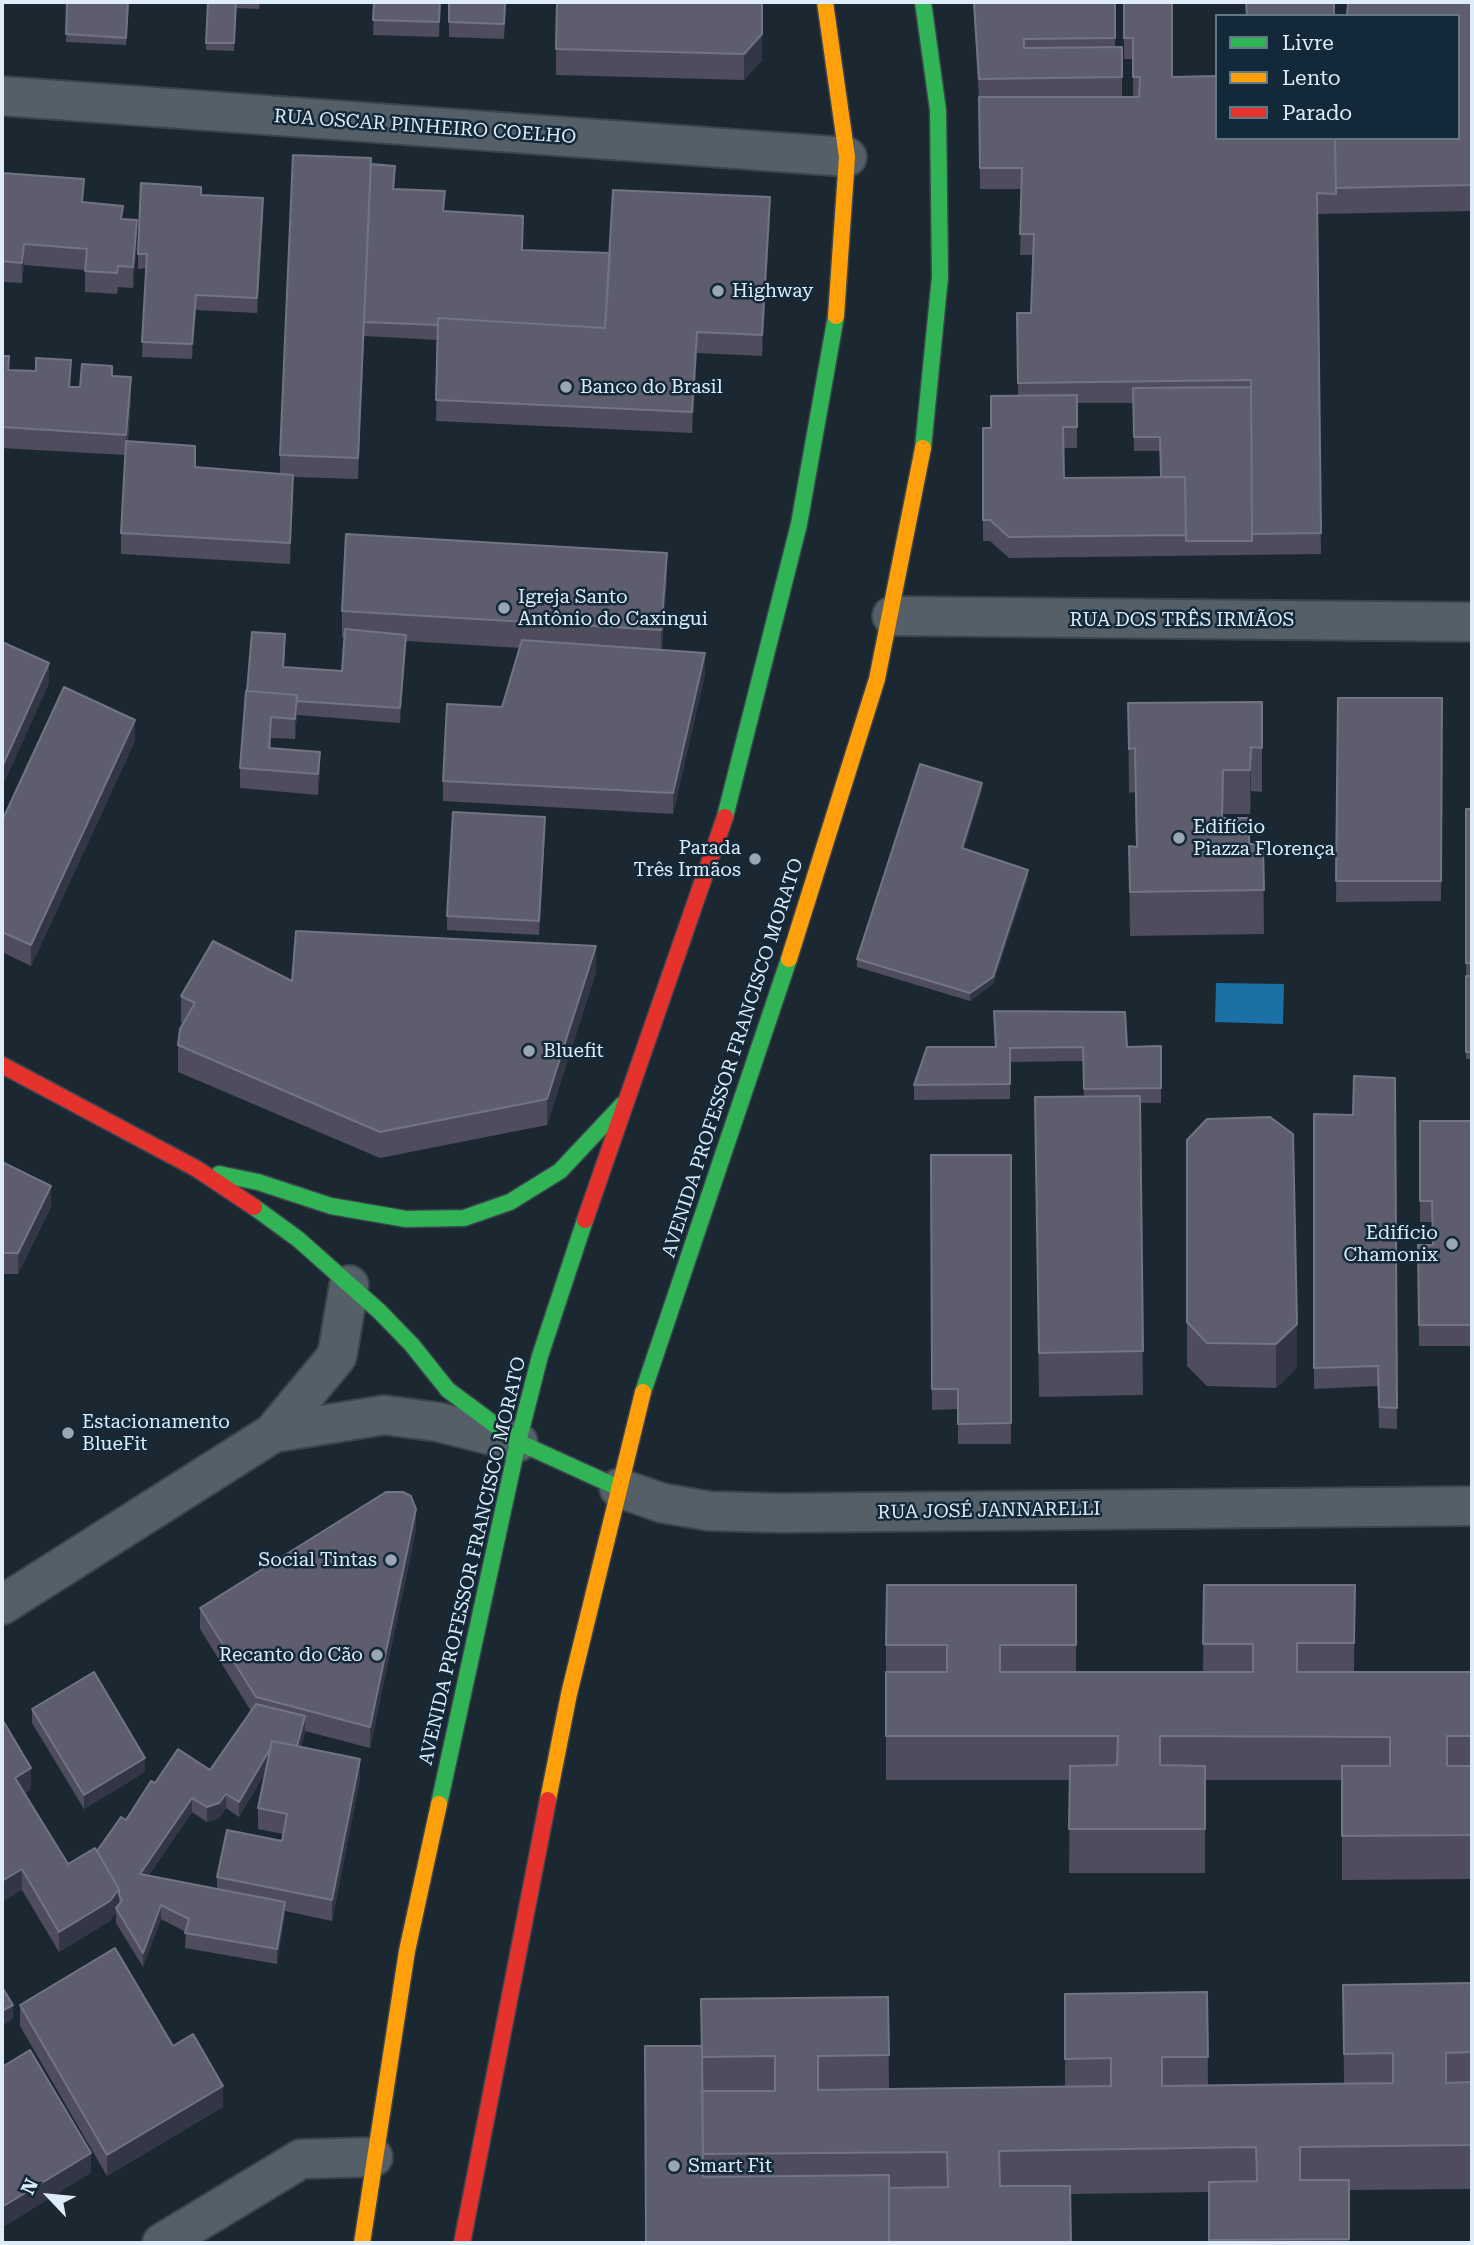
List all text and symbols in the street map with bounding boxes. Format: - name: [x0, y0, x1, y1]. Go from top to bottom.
- legend: [1215, 14, 1460, 140]
- text: Livre: [1282, 31, 1334, 55]
- text: Lento: [1282, 66, 1341, 90]
- text: Parado: [1282, 101, 1352, 125]
- street label: RUA OSCAR PINHEIRO COELHO: [273, 105, 577, 149]
- place label: Highway: [732, 280, 813, 302]
- marker: Highway: [710, 283, 726, 299]
- place label: Banco do Brasil: [580, 376, 722, 398]
- marker: Banco do Brasil: [558, 379, 574, 395]
- place label: Igreja Santo Antônio do Caxingui: [518, 586, 708, 630]
- marker: Igreja Santo Antônio do Caxingui: [496, 600, 512, 616]
- street label: RUA DOS TRÊS IRMÃOS: [1070, 609, 1294, 631]
- place label: Edifício Piazza Florença: [1193, 816, 1335, 860]
- marker: Edifício Piazza Florença: [1171, 830, 1187, 846]
- place label: Parada Três Irmãos: [634, 837, 741, 881]
- marker: Parada Três Irmãos: [747, 851, 763, 867]
- street label: AVENIDA PROFESSOR FRANCISCO MORATO: [658, 856, 808, 1260]
- place label: Bluefit: [543, 1040, 604, 1062]
- marker: Bluefit: [521, 1043, 537, 1059]
- place label: Edifício Chamonix: [1343, 1222, 1438, 1266]
- marker: Edifício Chamonix: [1444, 1236, 1460, 1252]
- street label: AVENIDA PROFESSOR FRANCISCO MORATO: [415, 1355, 531, 1767]
- place label: Estacionamento BlueFit: [82, 1411, 230, 1455]
- marker: Estacionamento BlueFit: [60, 1425, 76, 1441]
- street label: RUA JOSÉ JANNARELLI: [877, 1498, 1101, 1524]
- place label: Social Tintas: [258, 1549, 377, 1571]
- marker: Social Tintas: [383, 1552, 399, 1568]
- place label: Recanto do Cão: [219, 1644, 363, 1666]
- marker: Recanto do Cão: [369, 1647, 385, 1663]
- place label: Smart Fit: [688, 2155, 772, 2177]
- marker: Smart Fit: [666, 2158, 682, 2174]
- north arrow: [14, 2161, 84, 2231]
- text: N: [16, 2175, 43, 2198]

